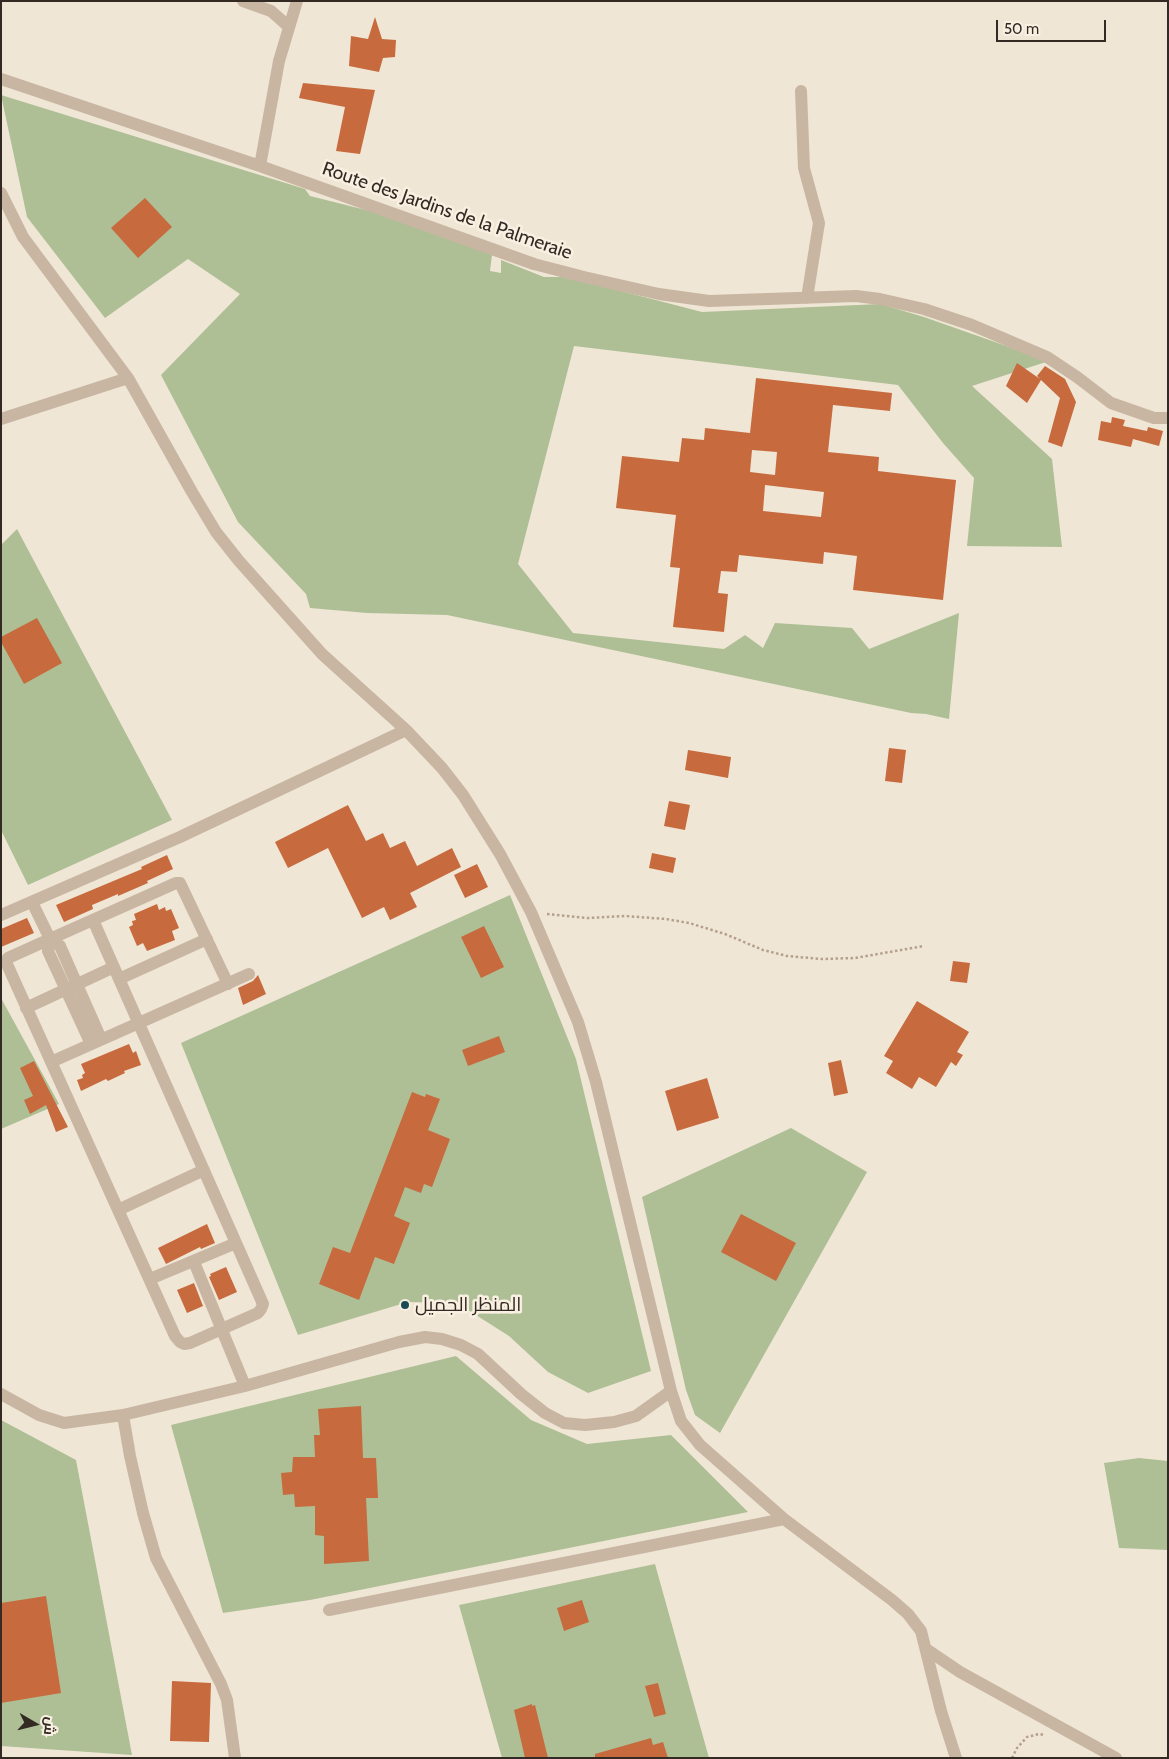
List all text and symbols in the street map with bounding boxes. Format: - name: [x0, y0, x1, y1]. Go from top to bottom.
- scale bar: [999, 10, 1109, 42]
- text: 50 m: [1004, 20, 1039, 38]
- street label: Route des Jardins de la Palmeraie: [319, 157, 575, 265]
- place label: المنظر الجميل: [415, 1294, 521, 1316]
- marker: المنظر الجميل: [399, 1299, 411, 1311]
- north arrow: [10, 1699, 60, 1749]
- text: ش: [40, 1716, 60, 1736]

